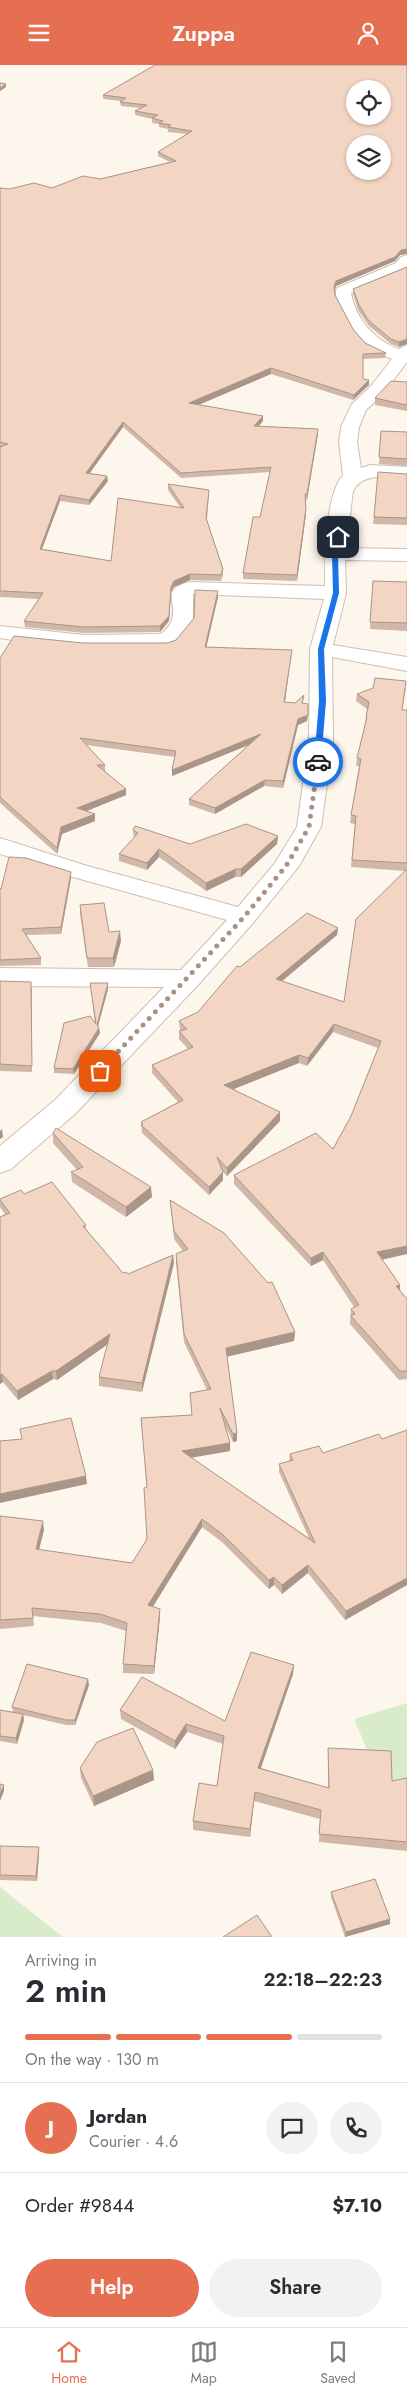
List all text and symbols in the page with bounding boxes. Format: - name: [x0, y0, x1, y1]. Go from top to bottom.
- text: Zuppa: [172, 17, 235, 49]
- icon: menu: [25, 19, 53, 47]
- icon: person: [354, 19, 382, 47]
- map controls: [346, 80, 391, 180]
- button: locate: [346, 80, 391, 125]
- button: layers: [346, 135, 391, 180]
- pin: [317, 516, 359, 558]
- icon: home: [324, 523, 352, 551]
- courier: [293, 737, 343, 787]
- icon: car: [304, 748, 332, 776]
- pin: [79, 1050, 121, 1092]
- icon: bag: [86, 1057, 114, 1085]
- text: Arriving in: [25, 1949, 97, 1972]
- text: 22:18–22:23: [264, 1966, 382, 1993]
- text: 2 min: [25, 1968, 107, 2014]
- text: On the way · 130 m: [25, 2048, 159, 2071]
- button: chat: [266, 2102, 318, 2154]
- button: phone: [330, 2102, 382, 2154]
- text: Jordan: [89, 2103, 147, 2130]
- text: J: [48, 2114, 54, 2141]
- text: Courier · 4.6: [89, 2130, 178, 2153]
- text: Order #9844: [25, 2192, 134, 2219]
- text: $7.10: [332, 2192, 382, 2219]
- button: Help: [25, 2259, 199, 2317]
- button: Share: [209, 2259, 382, 2317]
- tab: Home: [51, 2338, 87, 2388]
- tab: Map: [190, 2338, 218, 2388]
- tab: Saved: [320, 2338, 356, 2388]

